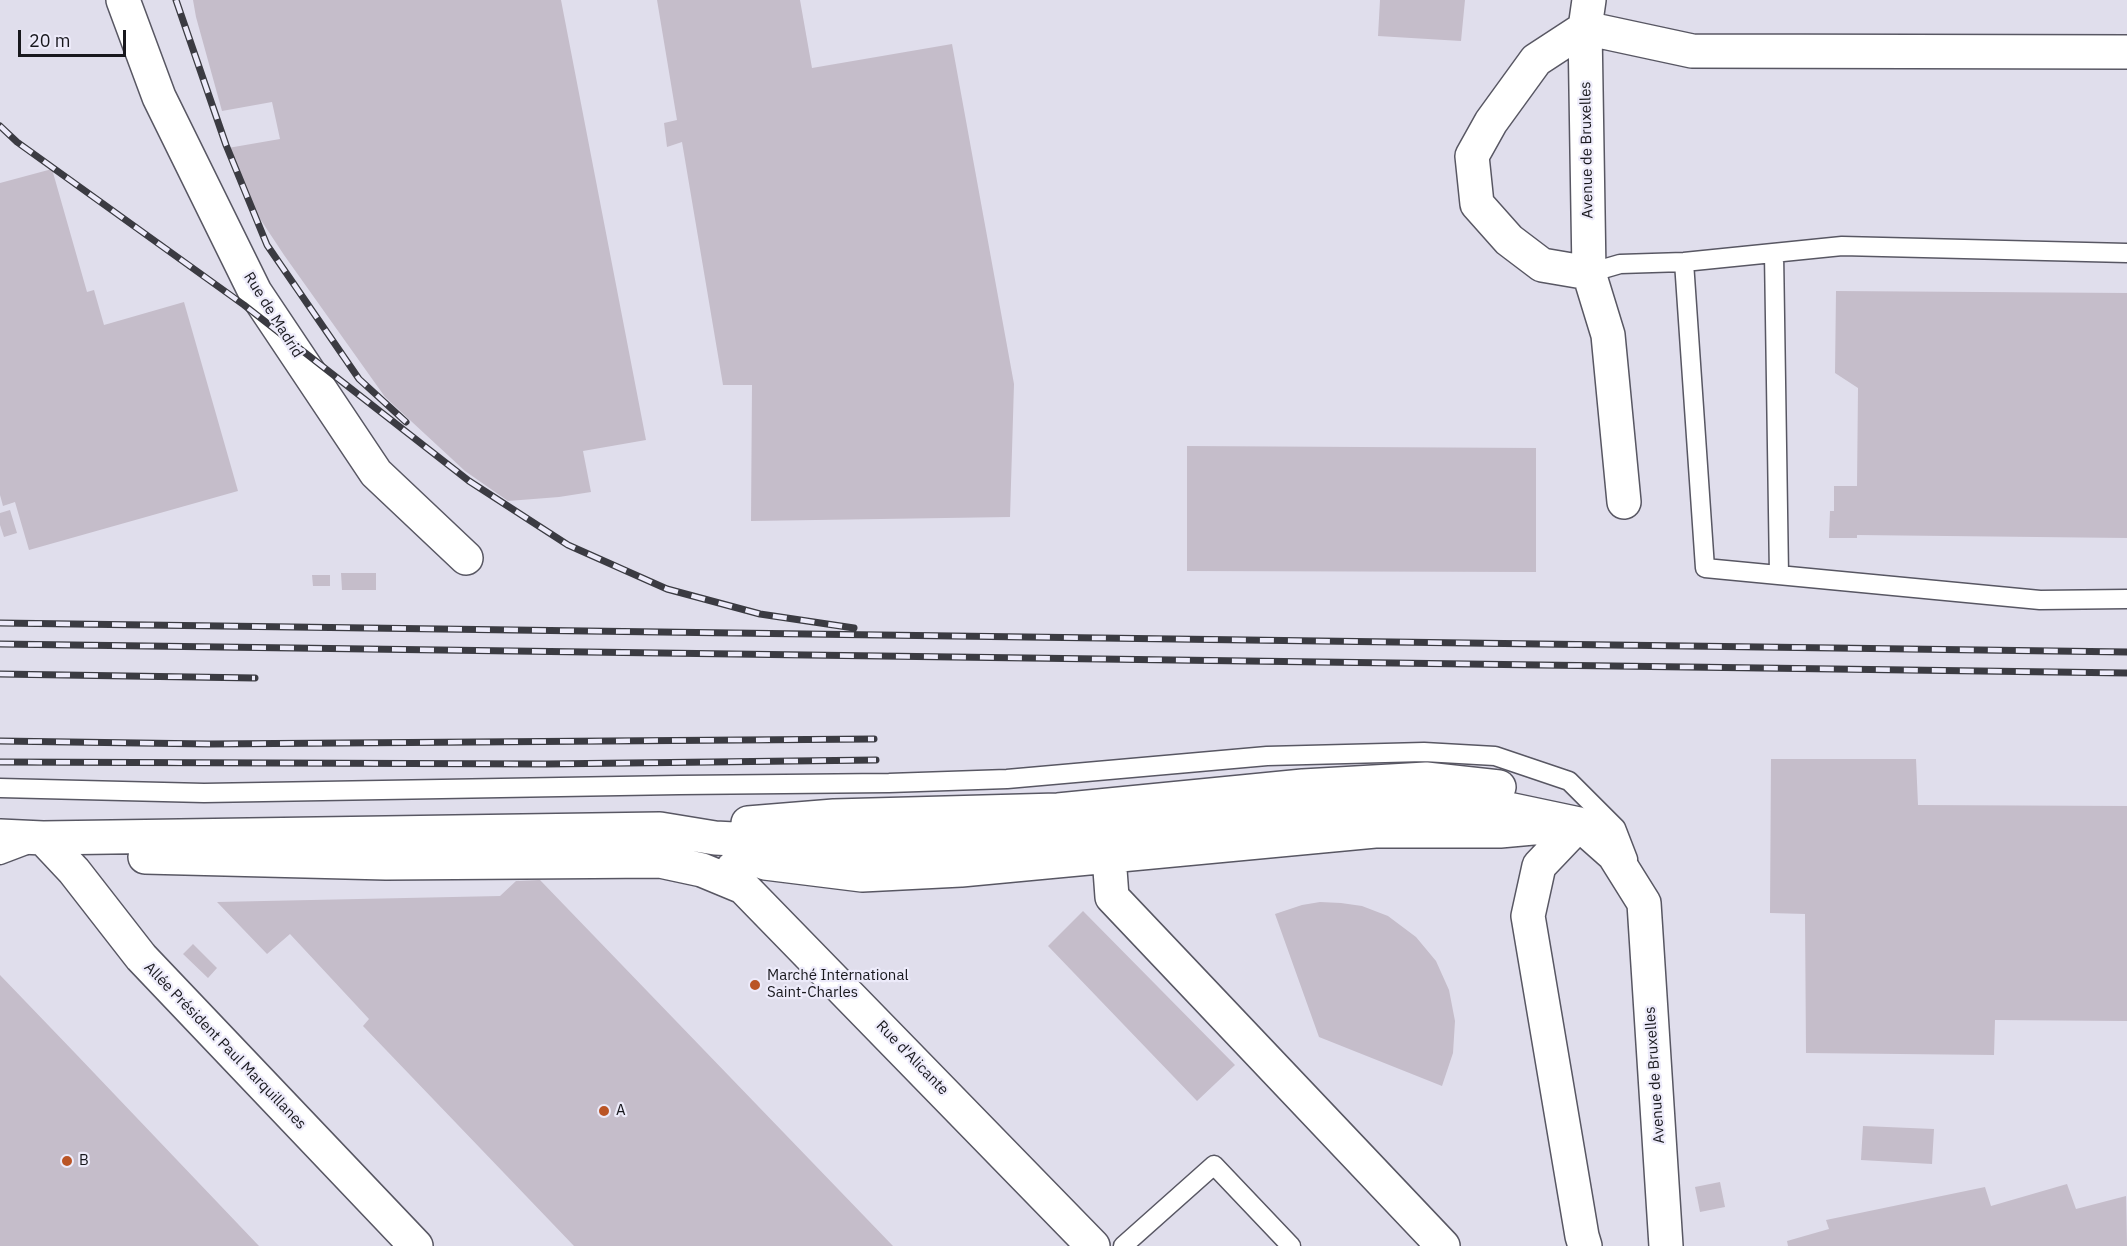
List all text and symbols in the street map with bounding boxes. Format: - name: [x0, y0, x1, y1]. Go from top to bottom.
- scale bar: [21, 18, 129, 56]
- text: 20 m: [29, 29, 71, 52]
- street label: Avenue de Bruxelles: [1577, 81, 1597, 219]
- street label: Rue de Madrid: [240, 269, 306, 361]
- street label: Allée Président Paul Marquillanes: [140, 959, 310, 1133]
- place label: Marché International Saint-Charles: [767, 967, 908, 1002]
- marker: Marché International Saint-Charles: [748, 978, 762, 992]
- street label: Avenue de Bruxelles: [1641, 1006, 1669, 1144]
- street label: Rue d'Alicante: [872, 1017, 952, 1099]
- place label: A: [616, 1102, 626, 1120]
- marker: A: [597, 1104, 611, 1118]
- place label: B: [79, 1152, 89, 1170]
- marker: B: [60, 1154, 74, 1168]

